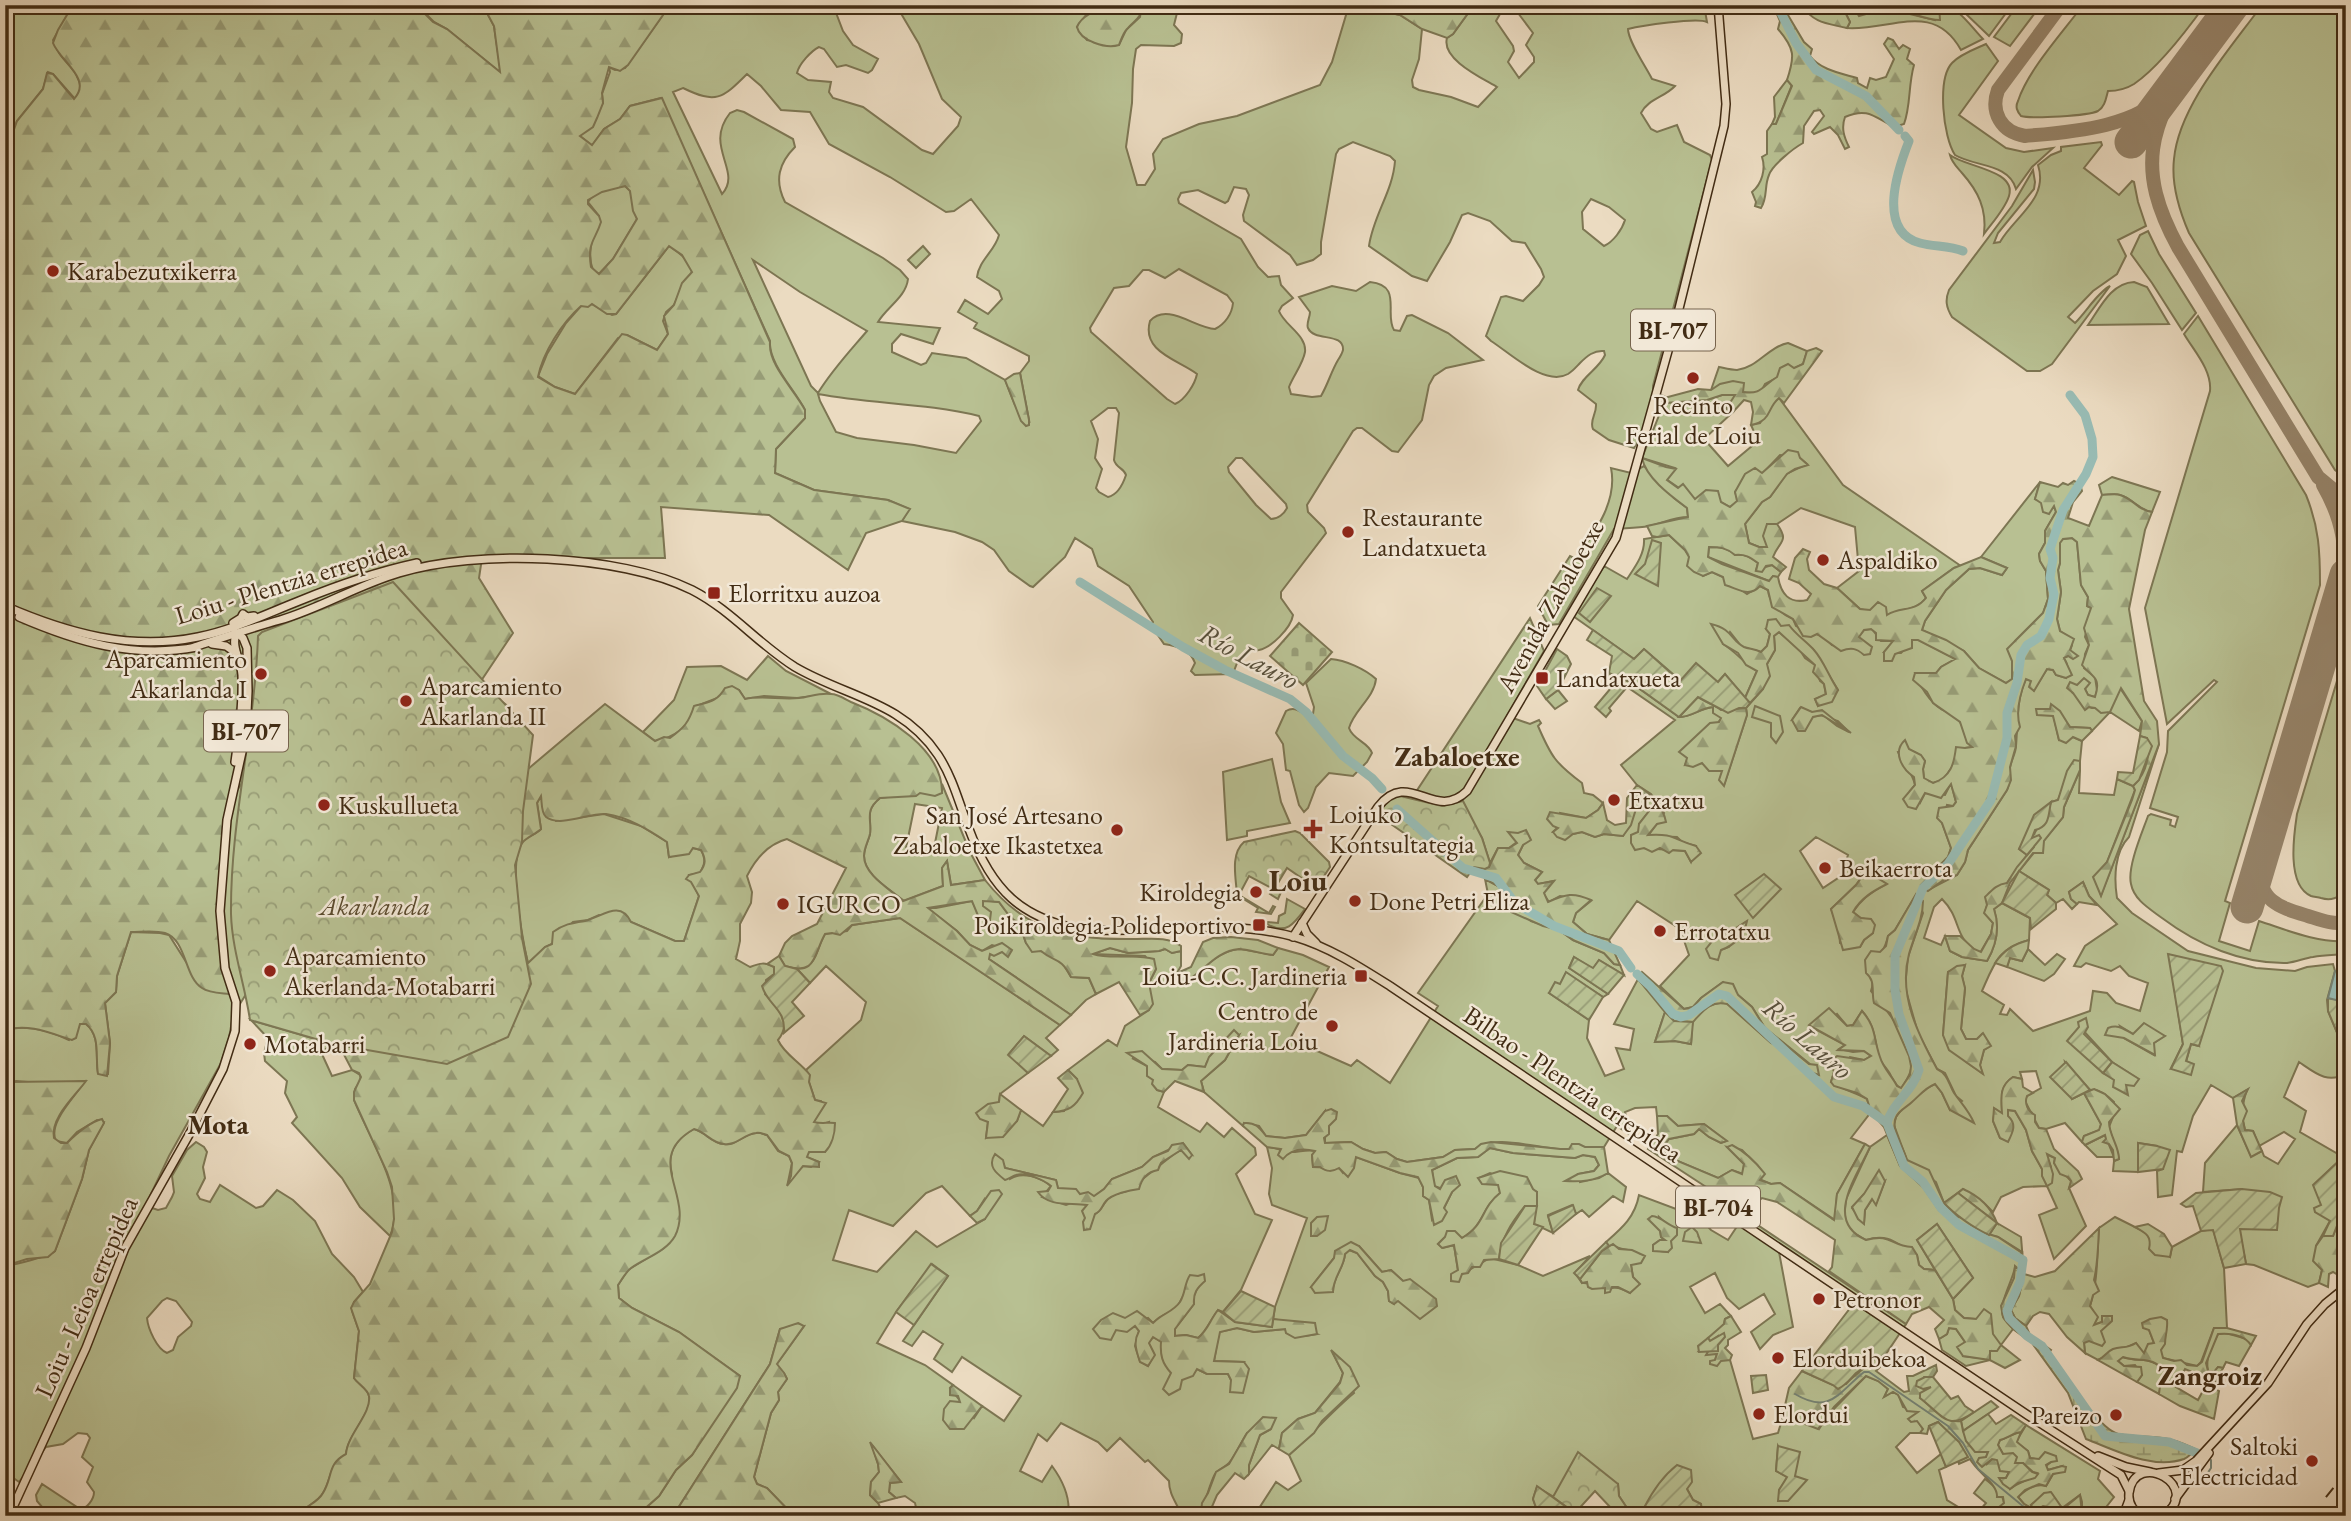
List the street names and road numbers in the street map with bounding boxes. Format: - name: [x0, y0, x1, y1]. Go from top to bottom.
- road number: BI-707: [1631, 310, 1715, 351]
- street label: Avenida Zabaloetxe: [1488, 513, 1612, 700]
- street label: Loiu - Plentzia errepidea: [171, 529, 412, 633]
- road number: BI-707: [204, 710, 288, 752]
- street label: Bilbao - Plentzia errepidea: [1457, 998, 1690, 1170]
- road number: BI-704: [1676, 1186, 1760, 1227]
- street label: Loiu - Leioa errepidea: [26, 1191, 146, 1403]

